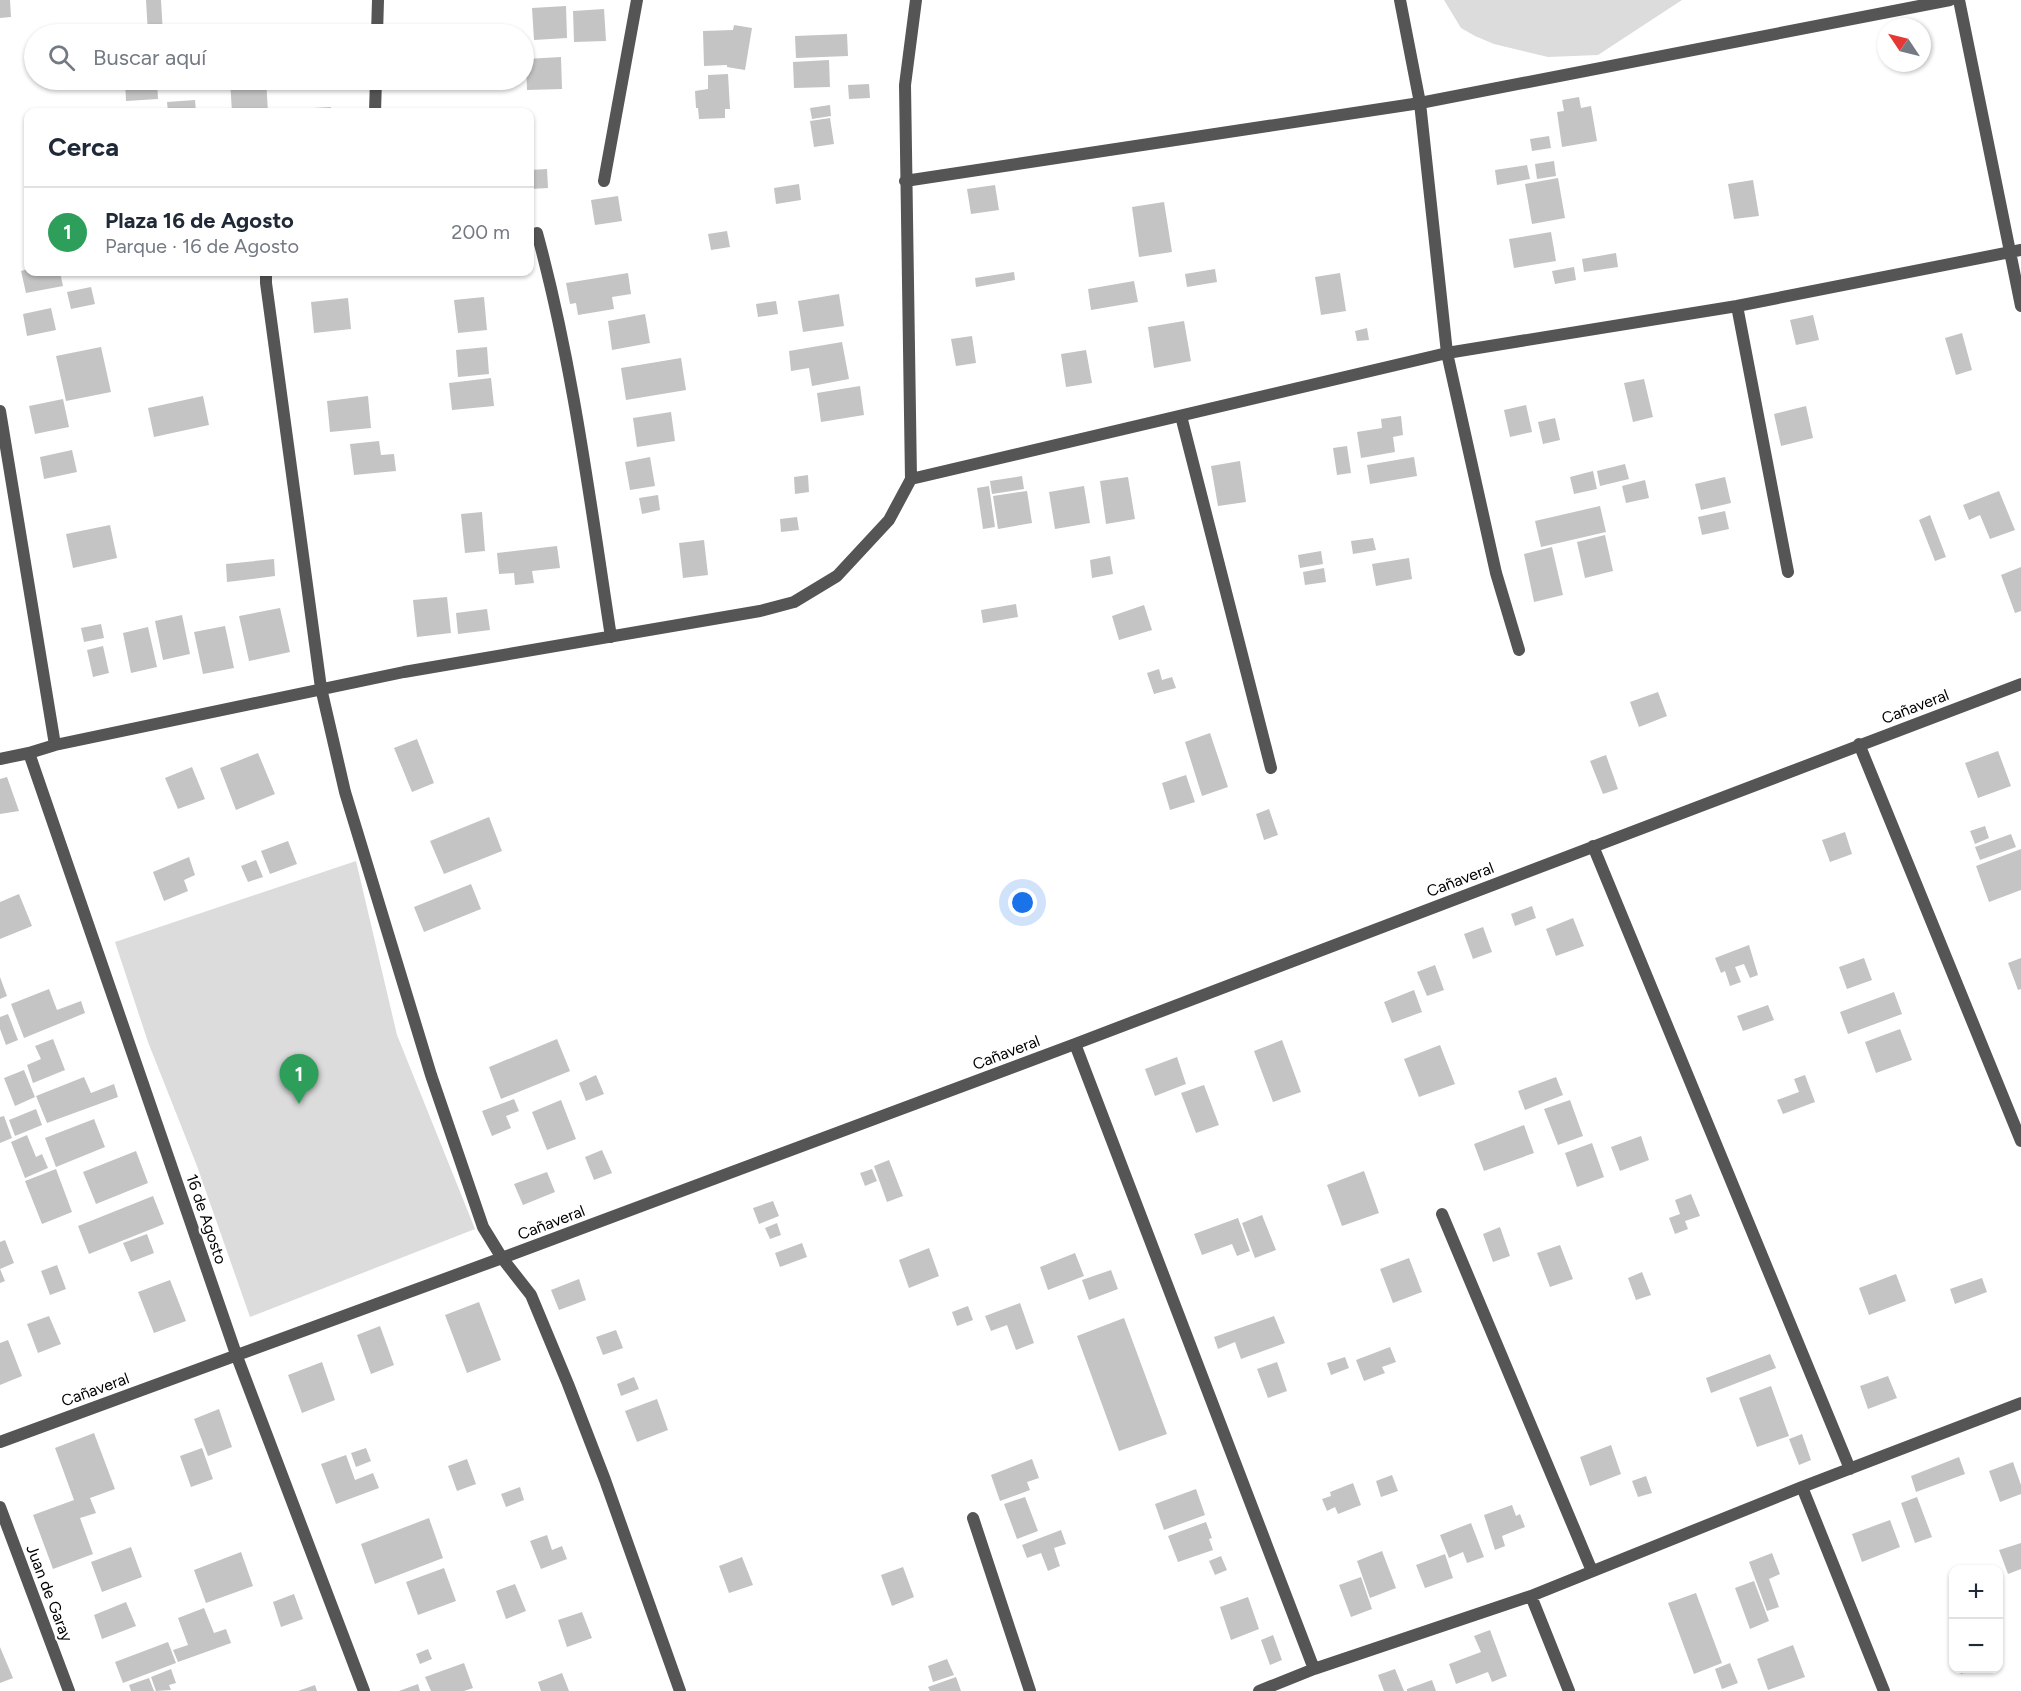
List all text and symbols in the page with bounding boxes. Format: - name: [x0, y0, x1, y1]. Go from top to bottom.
- north arrow: [1877, 18, 1931, 72]
- search box: [24, 24, 534, 90]
- icon: search: [45, 41, 78, 74]
- text: Buscar aquí: [93, 44, 206, 71]
- text: Cerca: [48, 131, 119, 163]
- text: Plaza 16 de Agosto: [105, 207, 294, 234]
- text: 1: [63, 220, 72, 244]
- text: 200 m: [451, 220, 510, 244]
- text: Parque · 16 de Agosto: [105, 234, 299, 258]
- street label: Cañaveral: [1879, 685, 1952, 728]
- street label: Cañaveral: [1424, 858, 1497, 901]
- your location: [1008, 888, 1037, 917]
- street label: Cañaveral: [970, 1031, 1043, 1074]
- pin: 1: [280, 1054, 318, 1104]
- street label: 16 de Agosto: [182, 1172, 231, 1267]
- street label: Cañaveral: [515, 1201, 588, 1244]
- street label: Cañaveral: [59, 1368, 132, 1410]
- street label: Juan de Garay: [22, 1542, 77, 1645]
- map controls: [1949, 1565, 2003, 1673]
- button: +: [1949, 1565, 2003, 1619]
- button: −: [1949, 1619, 2003, 1673]

